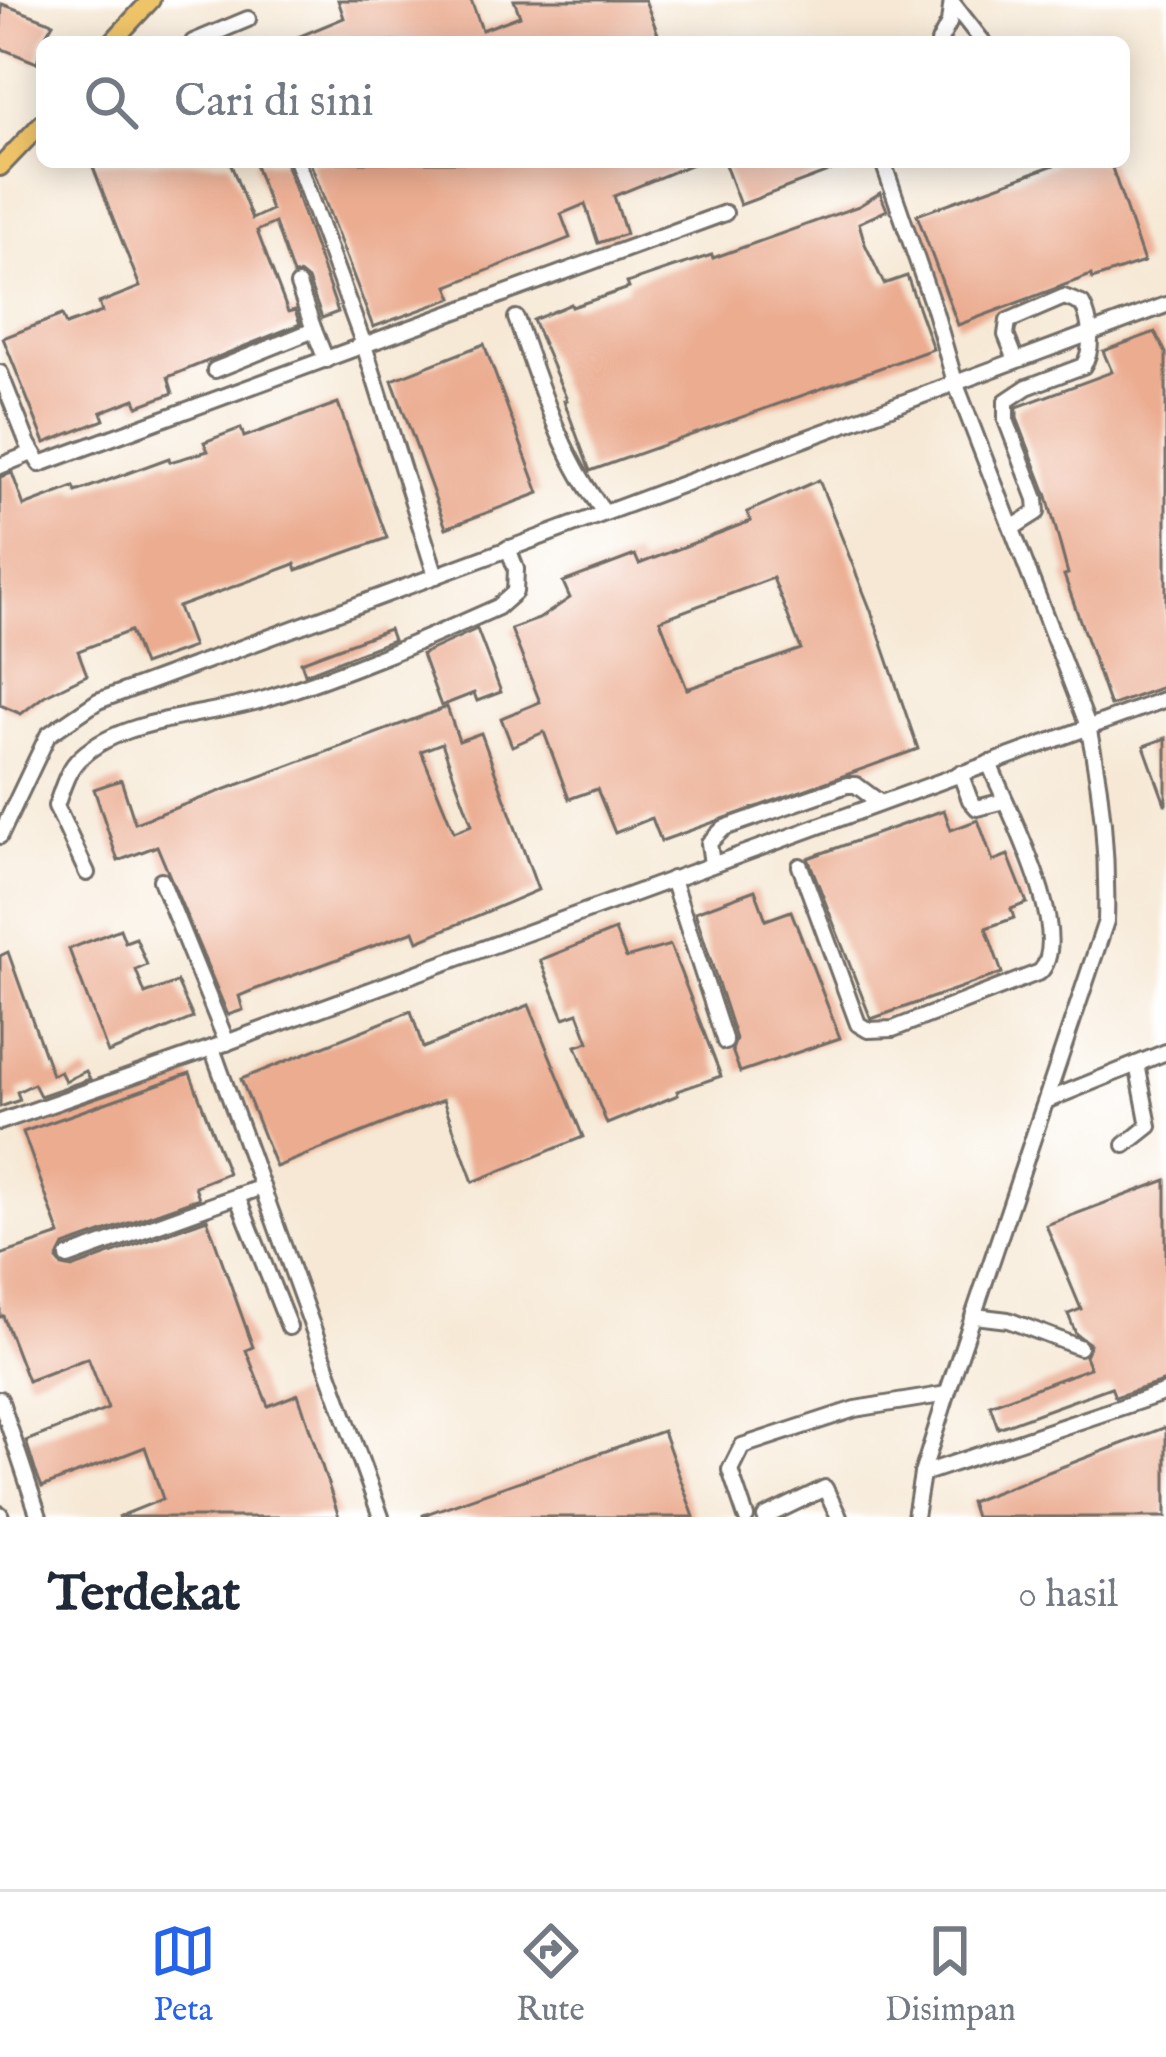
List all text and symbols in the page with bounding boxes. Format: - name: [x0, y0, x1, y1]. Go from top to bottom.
- search box: [36, 36, 1130, 168]
- icon: search: [78, 69, 144, 135]
- text: Cari di sini: [174, 74, 374, 131]
- text: Terdekat: [48, 1563, 240, 1628]
- text: 0 hasil: [1018, 1571, 1118, 1620]
- tab: Peta: [150, 1918, 216, 2032]
- tab: Rute: [516, 1918, 585, 2032]
- tab: Disimpan: [885, 1918, 1016, 2032]

